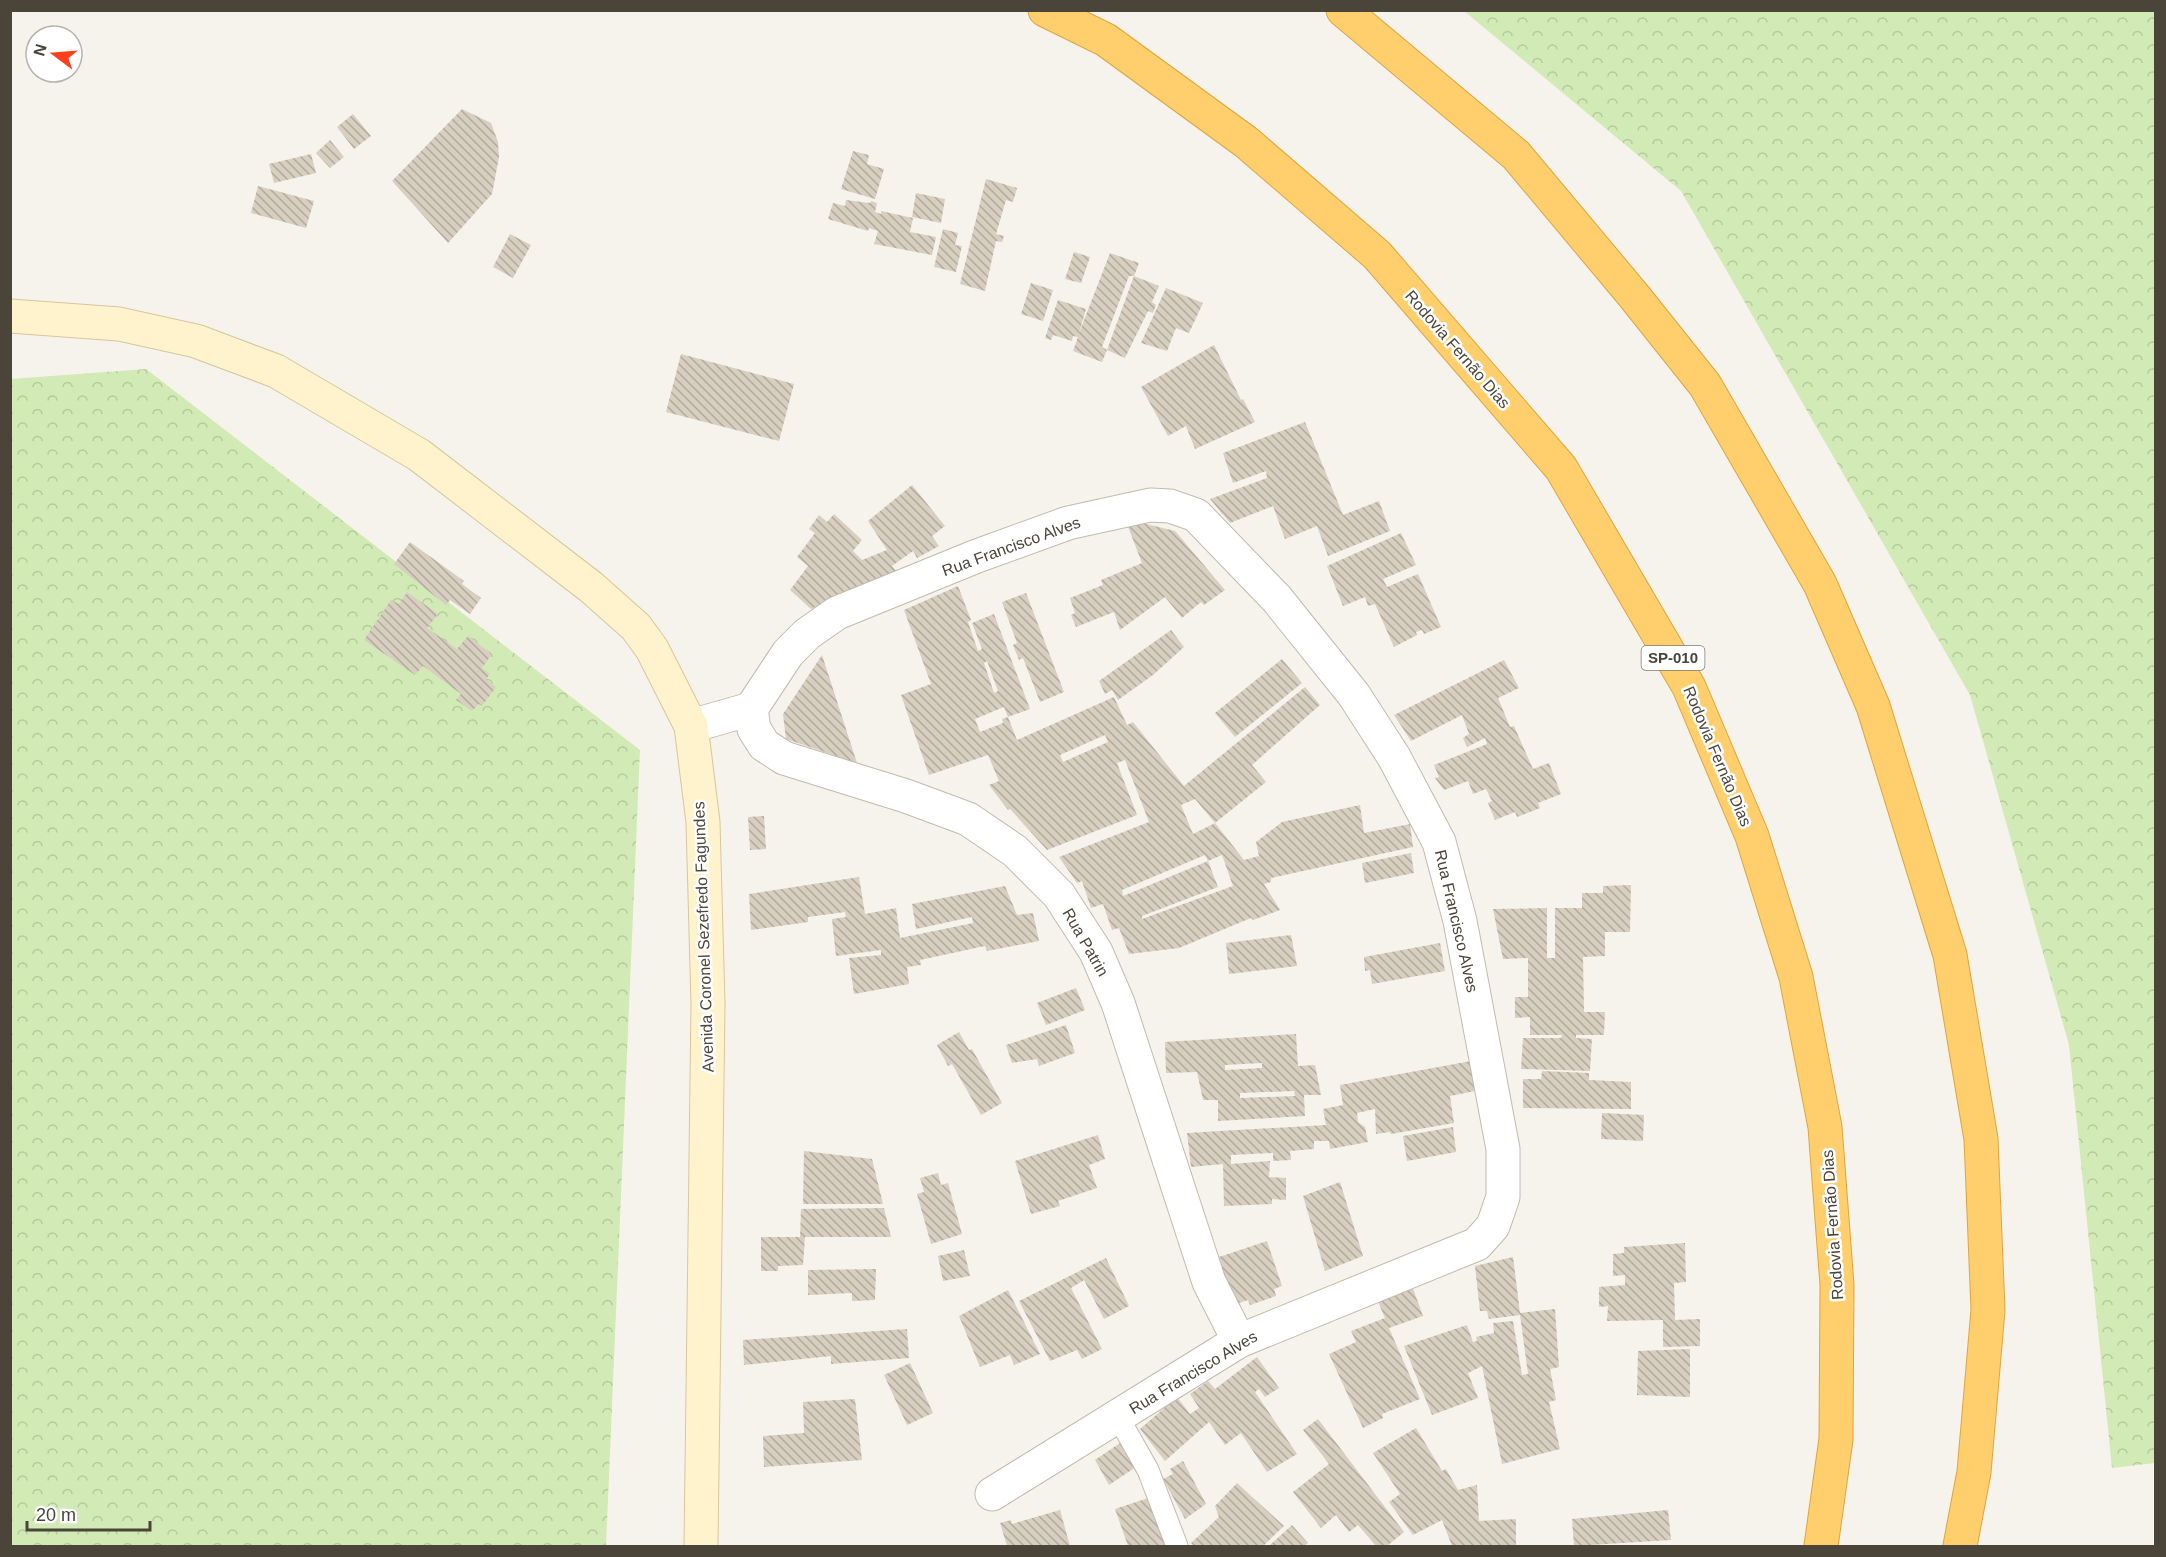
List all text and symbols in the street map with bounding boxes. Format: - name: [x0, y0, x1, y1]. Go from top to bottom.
- north arrow: [24, 24, 84, 84]
- text: N: [30, 42, 50, 58]
- street label: Rodovia Fernão Dias: [1402, 287, 1513, 412]
- street label: Rua Francisco Alves: [940, 514, 1083, 579]
- road number: SP-010: [1642, 646, 1704, 670]
- street label: Rodovia Fernão Dias: [1680, 684, 1755, 829]
- street label: Avenida Coronel Sezefredo Fagundes: [690, 801, 717, 1073]
- street label: Rua Francisco Alves: [1432, 848, 1481, 994]
- street label: Rua Patrin: [1059, 905, 1112, 979]
- street label: Rodovia Fernão Dias: [1819, 1149, 1846, 1301]
- street label: Rua Francisco Alves: [1126, 1328, 1260, 1417]
- scale bar: [27, 1494, 150, 1532]
- text: 20 m: [36, 1505, 76, 1525]

